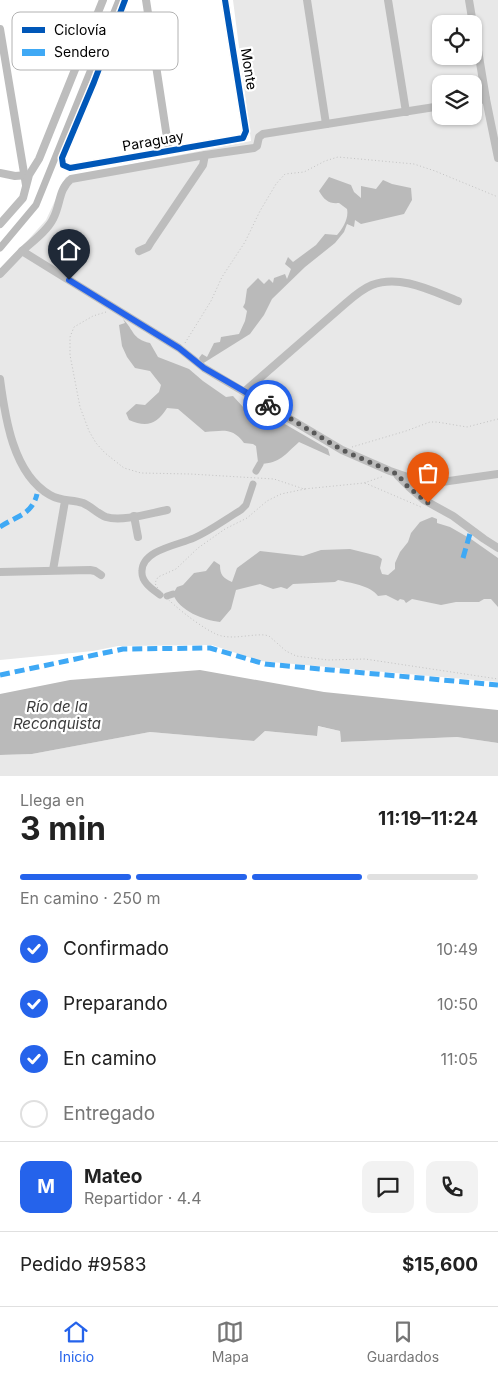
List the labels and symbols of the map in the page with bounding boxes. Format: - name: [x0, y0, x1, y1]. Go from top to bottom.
- legend: [12, 12, 178, 70]
- text: Ciclovía: [54, 21, 106, 38]
- text: Sendero: [54, 43, 110, 60]
- street label: Monte: [238, 47, 261, 91]
- street label: Paraguay: [121, 127, 185, 154]
- pin: [48, 229, 90, 280]
- courier: [243, 380, 293, 430]
- pin: [407, 452, 449, 503]
- water label: Río de la Reconquista: [13, 697, 101, 733]

